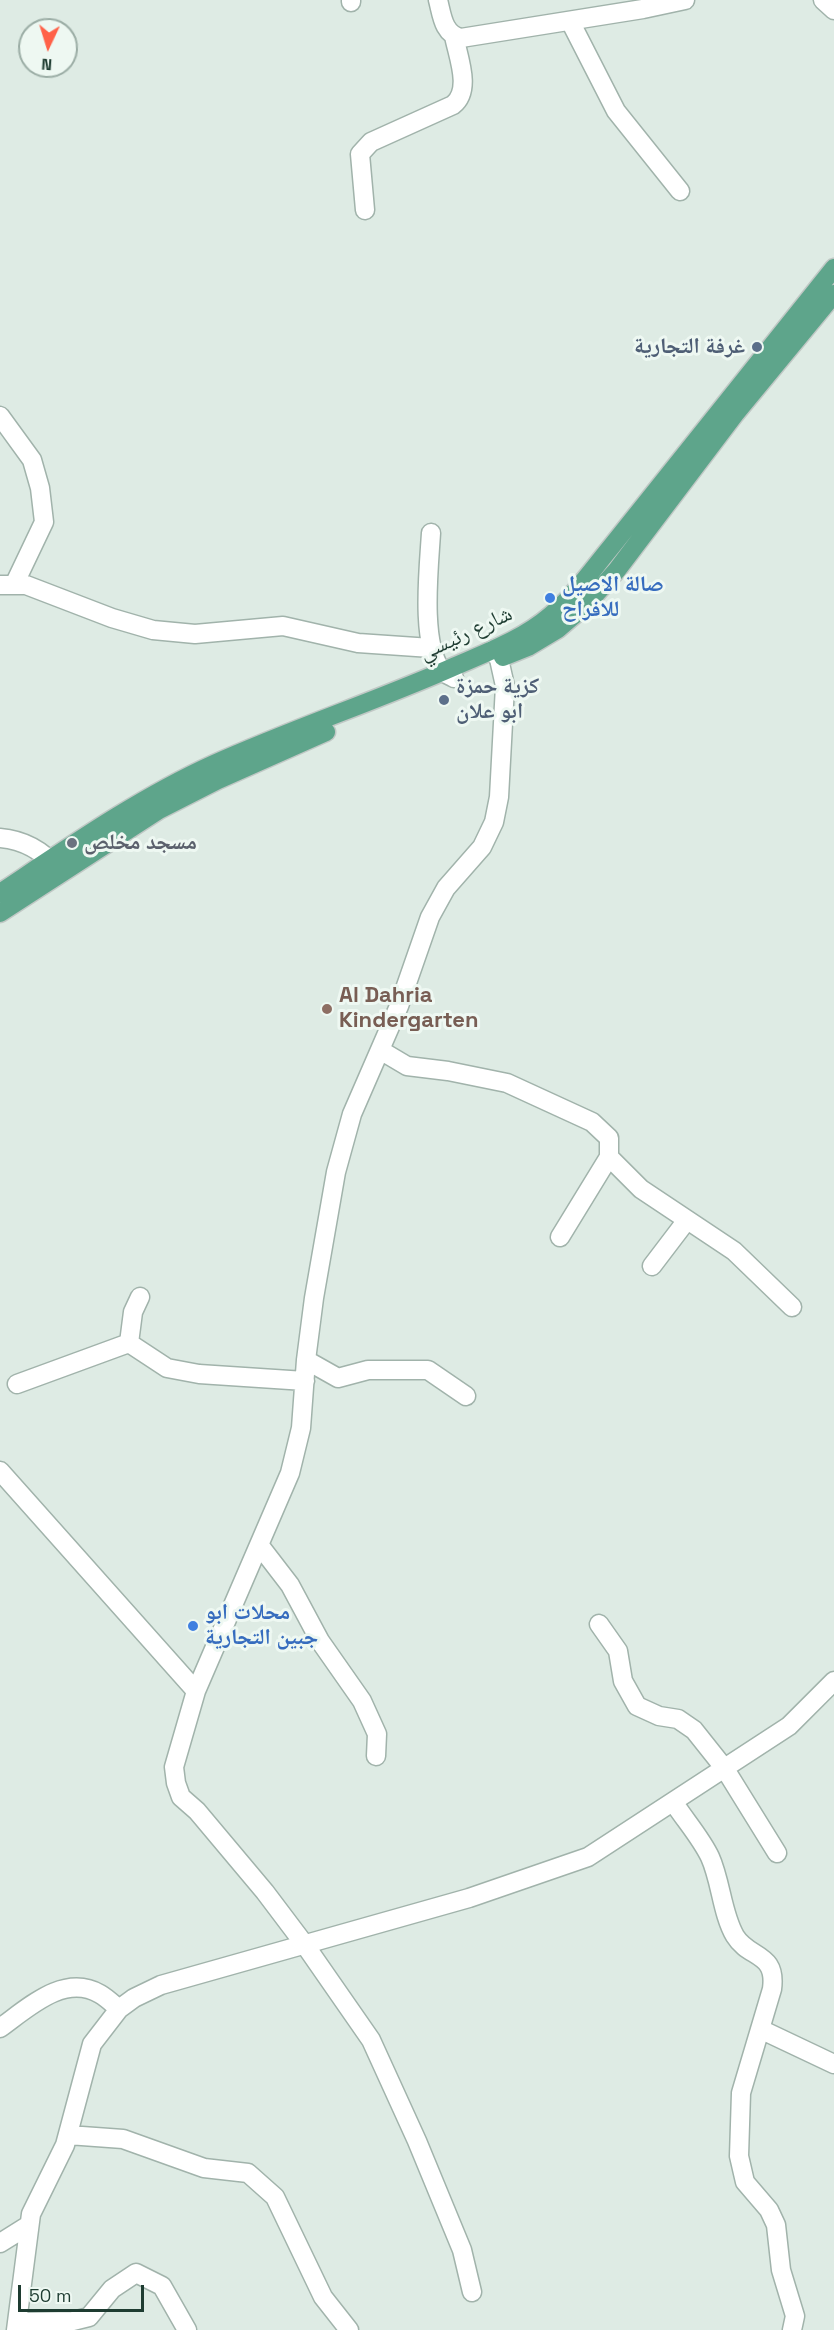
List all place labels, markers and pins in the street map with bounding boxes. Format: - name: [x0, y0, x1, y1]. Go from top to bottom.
- place label: غرفة التجارية: [634, 334, 745, 360]
- marker: غرفة التجارية: [750, 340, 764, 354]
- place label: صالة الاصيل للافراح: [562, 572, 664, 624]
- marker: صالة الاصيل للافراح: [543, 591, 557, 605]
- place label: كزية حمزة ابو علان: [456, 674, 539, 726]
- marker: كزية حمزة ابو علان: [437, 693, 451, 707]
- place label: مسجد مخلص: [84, 830, 197, 856]
- marker: مسجد مخلص: [65, 836, 79, 850]
- place label: Al Dahria Kindergarten: [339, 983, 479, 1034]
- marker: Al Dahria Kindergarten: [320, 1002, 334, 1016]
- place label: محلات ابو جبين التجارية: [205, 1600, 318, 1652]
- marker: محلات ابو جبين التجارية: [186, 1619, 200, 1633]

